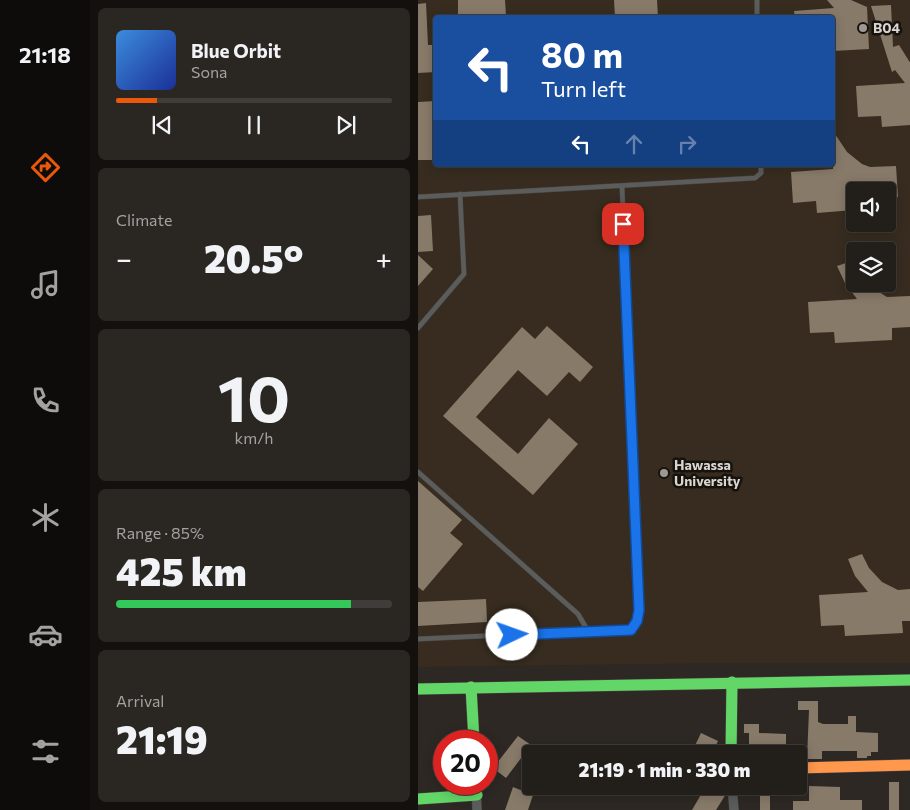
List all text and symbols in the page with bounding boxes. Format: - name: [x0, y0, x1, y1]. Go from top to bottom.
- place label: B04: [873, 19, 901, 36]
- marker: B04: [857, 22, 869, 34]
- text: 80 m: [541, 32, 623, 75]
- icon: left: [458, 35, 523, 100]
- text: Blue Orbit: [191, 39, 281, 62]
- text: 21:18: [19, 41, 71, 68]
- text: Sona: [191, 62, 227, 81]
- text: Turn left: [541, 75, 626, 102]
- icon: previous: [148, 111, 176, 139]
- icon: pause: [240, 111, 268, 139]
- icon: next: [332, 111, 360, 139]
- icon: left: [567, 130, 595, 158]
- icon: ahead: [620, 130, 648, 158]
- icon: right: [673, 130, 701, 158]
- icon: directions: [28, 150, 63, 185]
- map controls: [846, 182, 896, 292]
- button: sound: [846, 182, 896, 232]
- pin: [602, 203, 644, 245]
- text: Climate: [116, 210, 172, 229]
- icon: arrive: [609, 210, 637, 238]
- text: 20.5°: [204, 234, 304, 281]
- text: −: [116, 241, 132, 275]
- text: +: [376, 241, 392, 275]
- button: layers: [846, 242, 896, 292]
- icon: music: [28, 267, 63, 302]
- text: 10: [218, 356, 290, 435]
- icon: phone: [28, 383, 63, 418]
- text: km/h: [235, 428, 273, 447]
- place label: Hawassa University: [674, 456, 741, 489]
- marker: Hawassa University: [658, 467, 670, 479]
- icon: climate: [28, 500, 63, 535]
- text: Range · 85%: [116, 523, 204, 542]
- text: 425 km: [116, 547, 247, 594]
- position arrow: [485, 608, 537, 660]
- icon: car: [28, 617, 63, 652]
- text: Arrival: [116, 691, 164, 710]
- text: 21:19: [116, 715, 208, 762]
- speed limit sign: 20: [433, 730, 498, 795]
- icon: filters: [28, 734, 63, 769]
- text: 21:19 · 1 min · 330 m: [579, 758, 750, 781]

